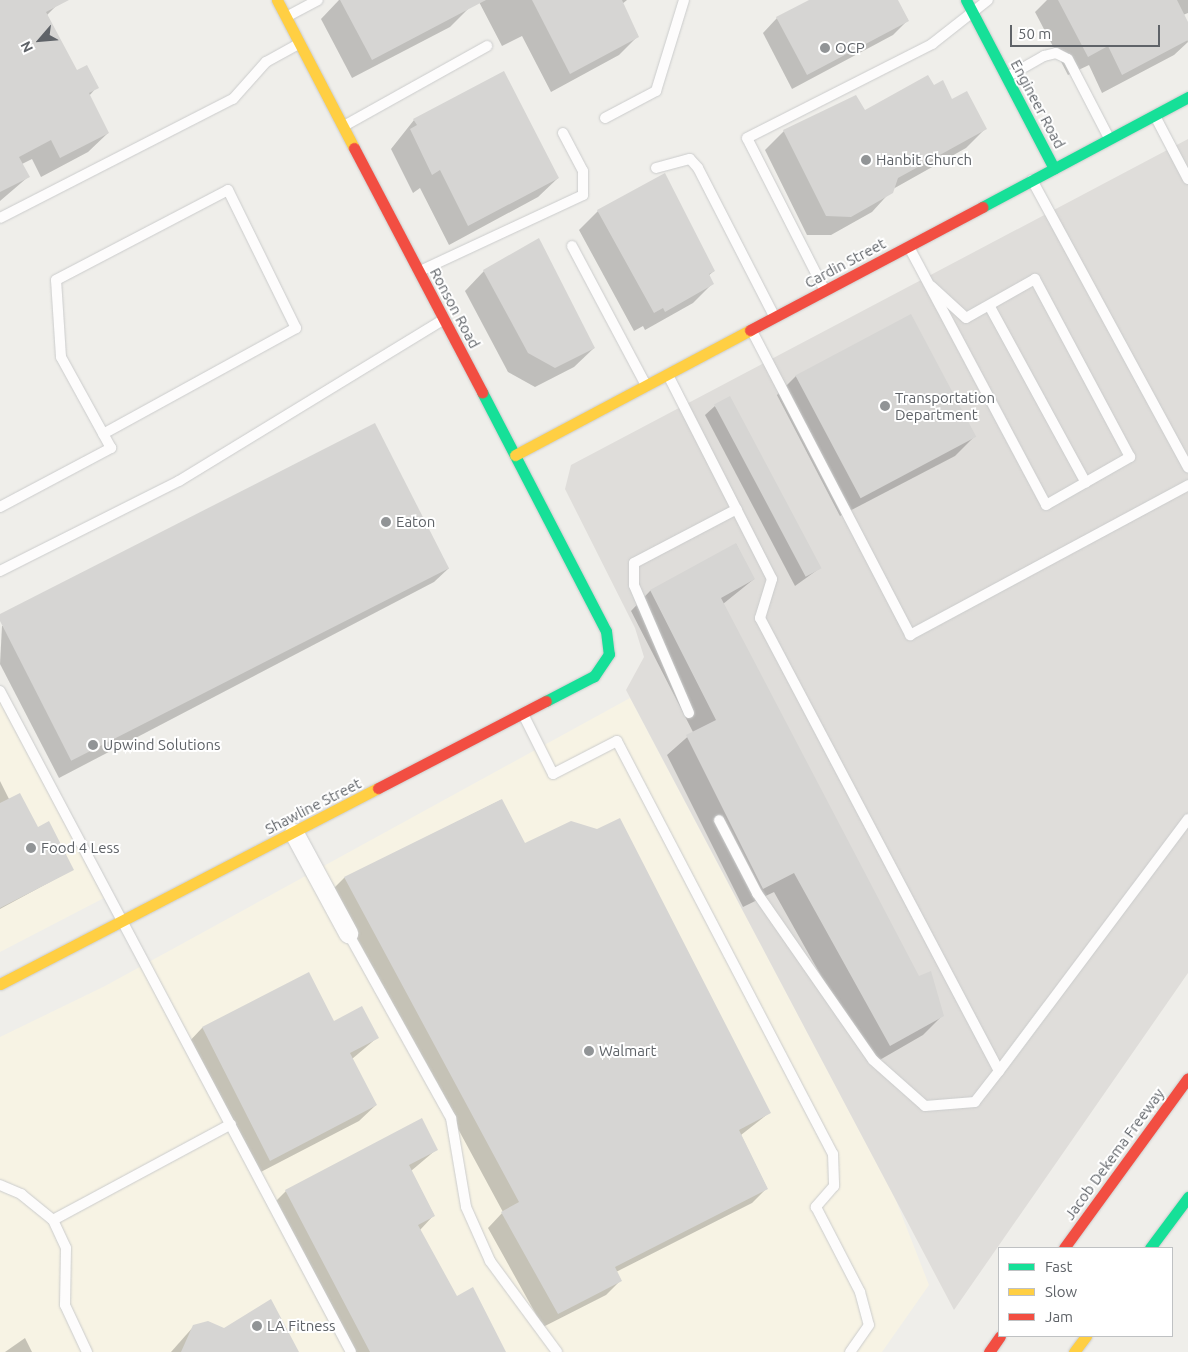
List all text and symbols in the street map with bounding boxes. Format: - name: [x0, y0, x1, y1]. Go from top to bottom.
- north arrow: [15, 15, 65, 65]
- scale bar: [1013, 15, 1163, 47]
- text: 50 m: [1018, 25, 1051, 42]
- text: N: [17, 39, 36, 55]
- place label: OCP: [835, 39, 865, 57]
- marker: OCP: [819, 42, 831, 54]
- street label: Engineer Road: [1007, 56, 1069, 152]
- place label: Hanbit Church: [876, 151, 972, 169]
- marker: Hanbit Church: [860, 154, 872, 166]
- street label: Cardin Street: [802, 234, 888, 292]
- street label: Ronson Road: [426, 265, 484, 351]
- place label: Transportation Department: [895, 388, 995, 423]
- marker: Transportation Department: [879, 400, 891, 412]
- place label: Eaton: [396, 513, 435, 531]
- marker: Eaton: [380, 516, 392, 528]
- place label: Upwind Solutions: [103, 736, 221, 754]
- marker: Upwind Solutions: [87, 739, 99, 751]
- street label: Shawline Street: [262, 774, 364, 838]
- place label: Food 4 Less: [41, 839, 119, 857]
- marker: Food 4 Less: [25, 842, 37, 854]
- place label: Walmart: [599, 1042, 656, 1060]
- marker: Walmart: [583, 1045, 595, 1057]
- street label: Jacob Dekema Freeway: [1060, 1085, 1168, 1223]
- legend: [998, 1247, 1173, 1337]
- text: Fast: [1045, 1258, 1072, 1275]
- text: Slow: [1045, 1283, 1077, 1300]
- text: Jam: [1045, 1308, 1073, 1325]
- place label: LA Fitness: [267, 1317, 336, 1335]
- marker: LA Fitness: [251, 1320, 263, 1332]

